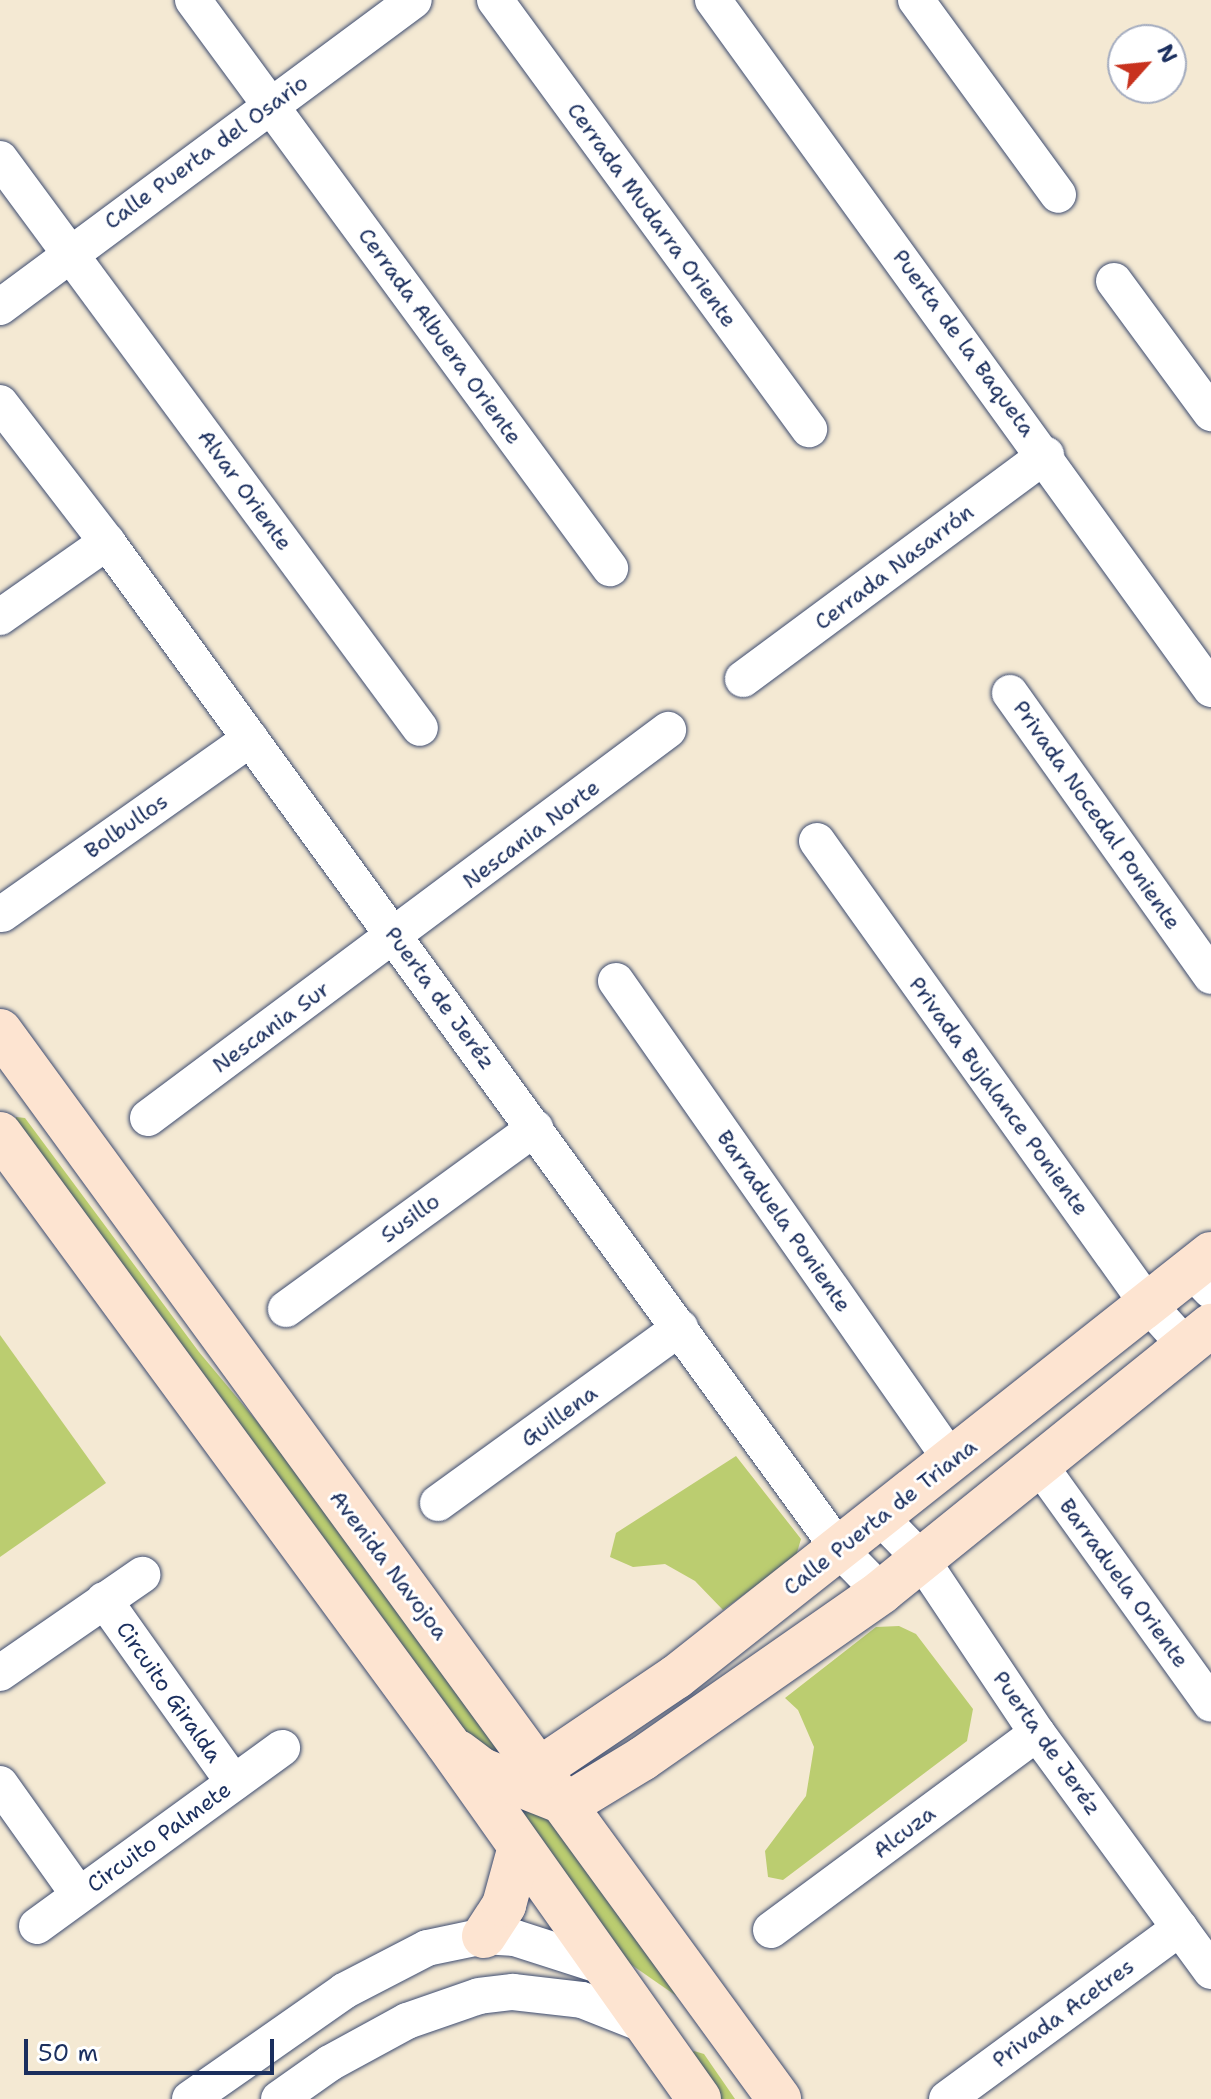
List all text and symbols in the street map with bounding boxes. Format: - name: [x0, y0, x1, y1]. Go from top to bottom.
- north arrow: [1107, 24, 1187, 104]
- text: N: [1150, 39, 1184, 68]
- street label: Calle Puerta del Osario: [99, 69, 313, 235]
- street label: Cerrada Mudarra Oriente: [562, 98, 742, 332]
- street label: Cerrada Albuera Oriente: [353, 223, 527, 449]
- street label: Puerta de la Baqueta: [887, 244, 1041, 442]
- street label: Alvar Oriente: [192, 424, 298, 556]
- street label: Cerrada Nasarrón: [809, 499, 979, 635]
- street label: Privada Nocedal Poniente: [1008, 695, 1186, 935]
- street label: Nescania Norte: [457, 774, 605, 894]
- street label: Bolbullos: [79, 788, 173, 864]
- street label: Puerta de Jeréz: [379, 921, 501, 1075]
- street label: Privada Bujalance Poniente: [903, 971, 1095, 1221]
- street label: Nescania Sur: [207, 976, 335, 1078]
- street label: Barraduela Poniente: [711, 1125, 857, 1317]
- street label: Susillo: [375, 1188, 445, 1248]
- street label: Guillena: [516, 1380, 602, 1452]
- street label: Calle Puerta de Triana: [778, 1433, 982, 1601]
- street label: Avenida Navojoa: [324, 1485, 454, 1645]
- street label: Barraduela Oriente: [1054, 1493, 1194, 1673]
- street label: Circuito Giralda: [111, 1616, 227, 1768]
- street label: Puerta de Jeréz: [987, 1666, 1107, 1820]
- street label: Circuito Palmete: [82, 1776, 236, 1898]
- street label: Alcuza: [868, 1800, 940, 1864]
- street label: Privada Acetres: [987, 1953, 1139, 2073]
- scale bar: [28, 2023, 278, 2073]
- text: 50 m: [38, 2037, 98, 2069]

